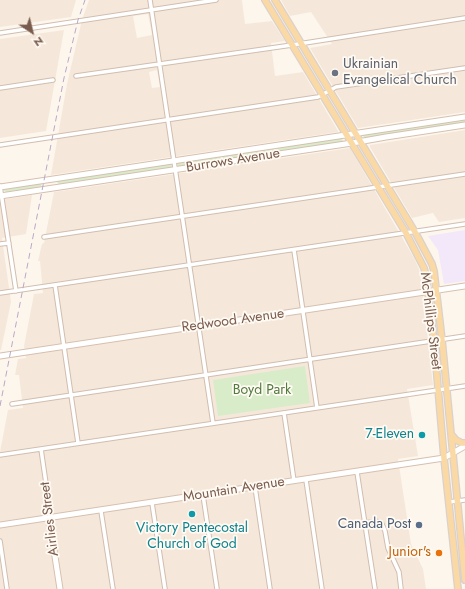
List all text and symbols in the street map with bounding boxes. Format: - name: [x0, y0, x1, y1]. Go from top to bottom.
- north arrow: [12, 12, 52, 52]
- text: N: [31, 33, 47, 51]
- place label: Ukrainian Evangelical Church: [343, 57, 457, 90]
- marker: Ukrainian Evangelical Church: [330, 68, 340, 78]
- street label: Burrows Avenue: [185, 145, 281, 177]
- street label: McPhillips Street: [416, 271, 444, 371]
- street label: Redwood Avenue: [181, 305, 285, 337]
- park label: Boyd Park: [233, 383, 291, 399]
- place label: 7-Eleven: [365, 427, 414, 443]
- marker: 7-Eleven: [417, 430, 427, 440]
- street label: Mountain Avenue: [182, 474, 286, 506]
- street label: Airlies Street: [37, 481, 63, 557]
- marker: Victory Pentecostal Church of God: [187, 509, 197, 519]
- place label: Canada Post: [338, 517, 411, 533]
- marker: Canada Post: [414, 520, 424, 530]
- place label: Victory Pentecostal Church of God: [136, 521, 248, 554]
- place label: Junior's: [389, 545, 431, 561]
- marker: Junior's: [434, 548, 444, 558]

